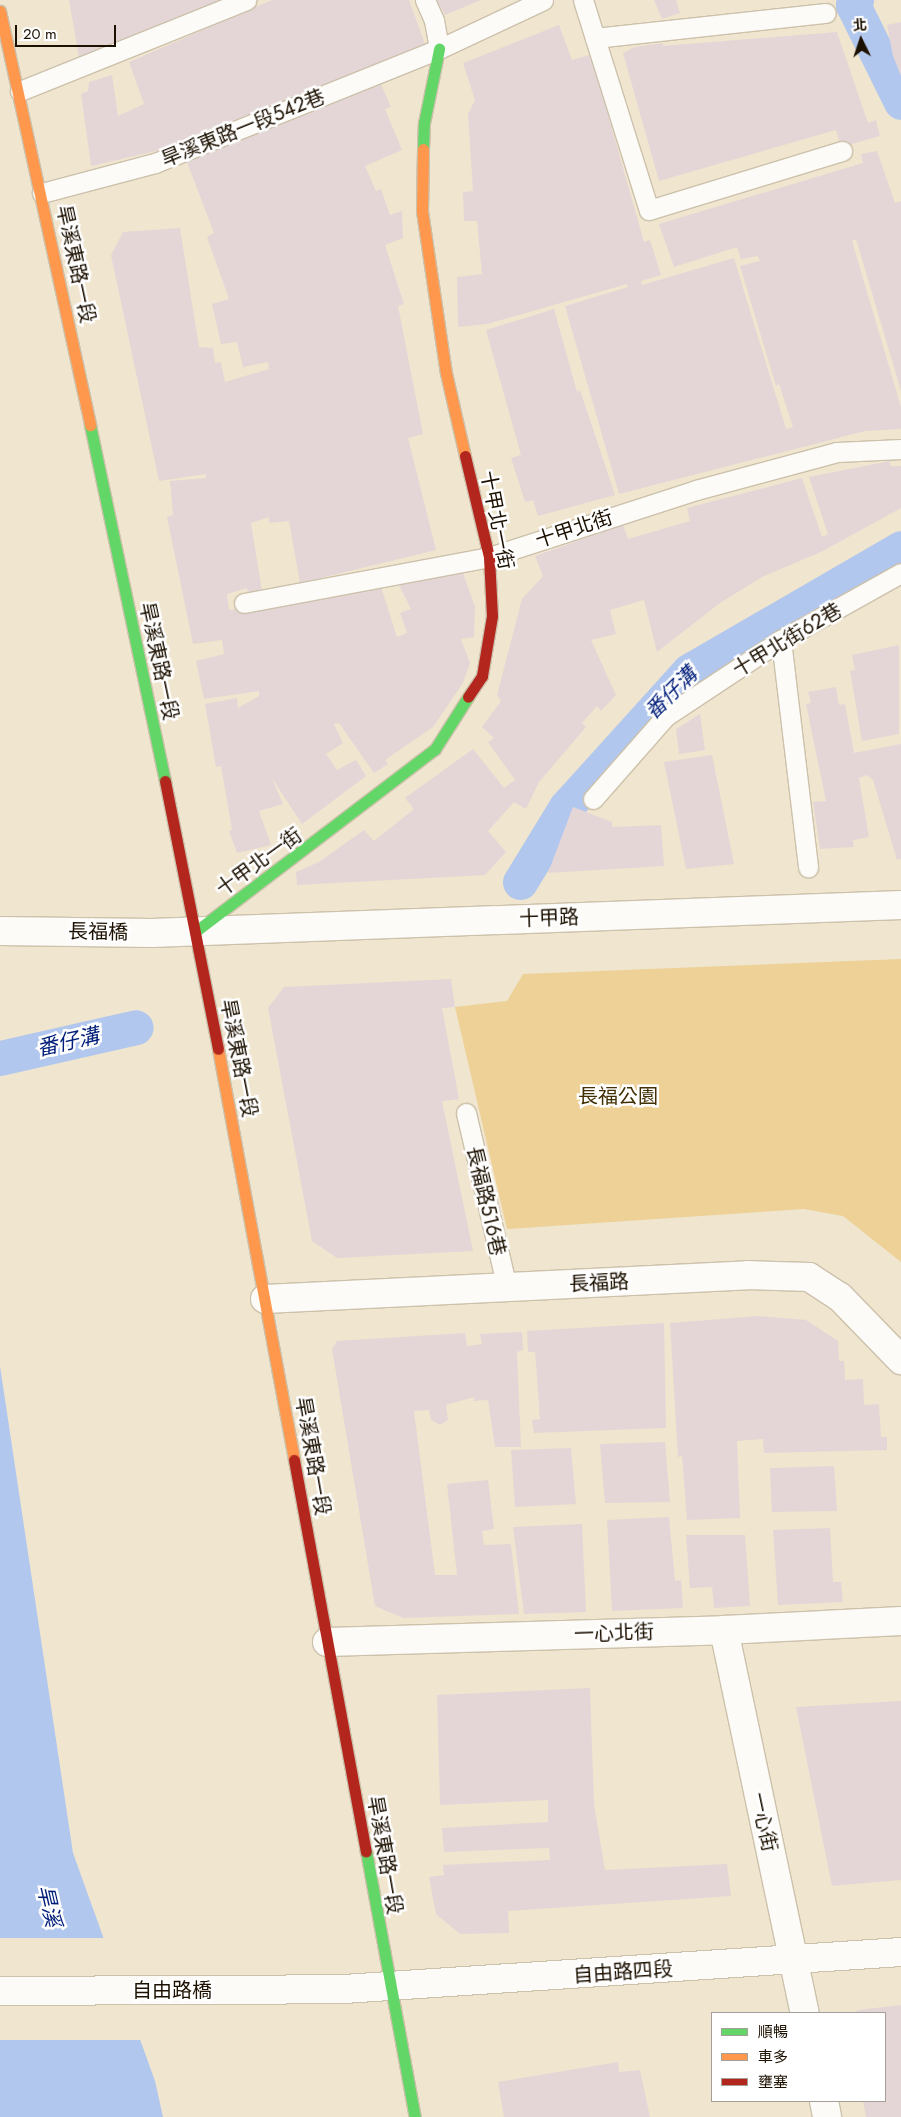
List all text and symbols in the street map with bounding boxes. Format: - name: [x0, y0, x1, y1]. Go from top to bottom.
- scale bar: [18, 15, 119, 47]
- north arrow: [836, 15, 886, 65]
- text: 北: [852, 15, 868, 36]
- text: 20 m: [23, 23, 57, 45]
- street label: 旱溪東路一段542巷: [158, 84, 328, 172]
- street label: 旱溪東路一段: [52, 203, 100, 325]
- street label: 十甲北一街: [476, 469, 518, 571]
- street label: 十甲北街: [532, 505, 616, 553]
- street label: 十甲北街62巷: [728, 598, 846, 682]
- street label: 旱溪東路一段: [135, 600, 183, 722]
- water label: 番仔溝: [640, 662, 702, 724]
- street label: 十甲北一街: [211, 823, 307, 901]
- street label: 十甲路: [519, 905, 579, 931]
- street label: 長福橋: [68, 919, 128, 945]
- street label: 旱溪東路一段: [216, 997, 262, 1119]
- water label: 番仔溝: [34, 1023, 102, 1061]
- park label: 長福公園: [578, 1084, 658, 1108]
- street label: 長福路516巷: [462, 1144, 510, 1258]
- street label: 長福路: [568, 1269, 630, 1297]
- street label: 旱溪東路一段: [291, 1395, 335, 1517]
- street label: 一心北街: [574, 1620, 654, 1646]
- street label: 一心街: [746, 1790, 782, 1854]
- street label: 旱溪東路一段: [363, 1794, 407, 1916]
- water label: 旱溪: [32, 1883, 66, 1929]
- street label: 自由路四段: [572, 1957, 674, 1987]
- street label: 自由路橋: [132, 1978, 212, 2002]
- legend: [711, 2012, 886, 2102]
- text: 順暢: [758, 2021, 788, 2043]
- text: 車多: [758, 2046, 788, 2068]
- text: 壅塞: [758, 2071, 788, 2093]

